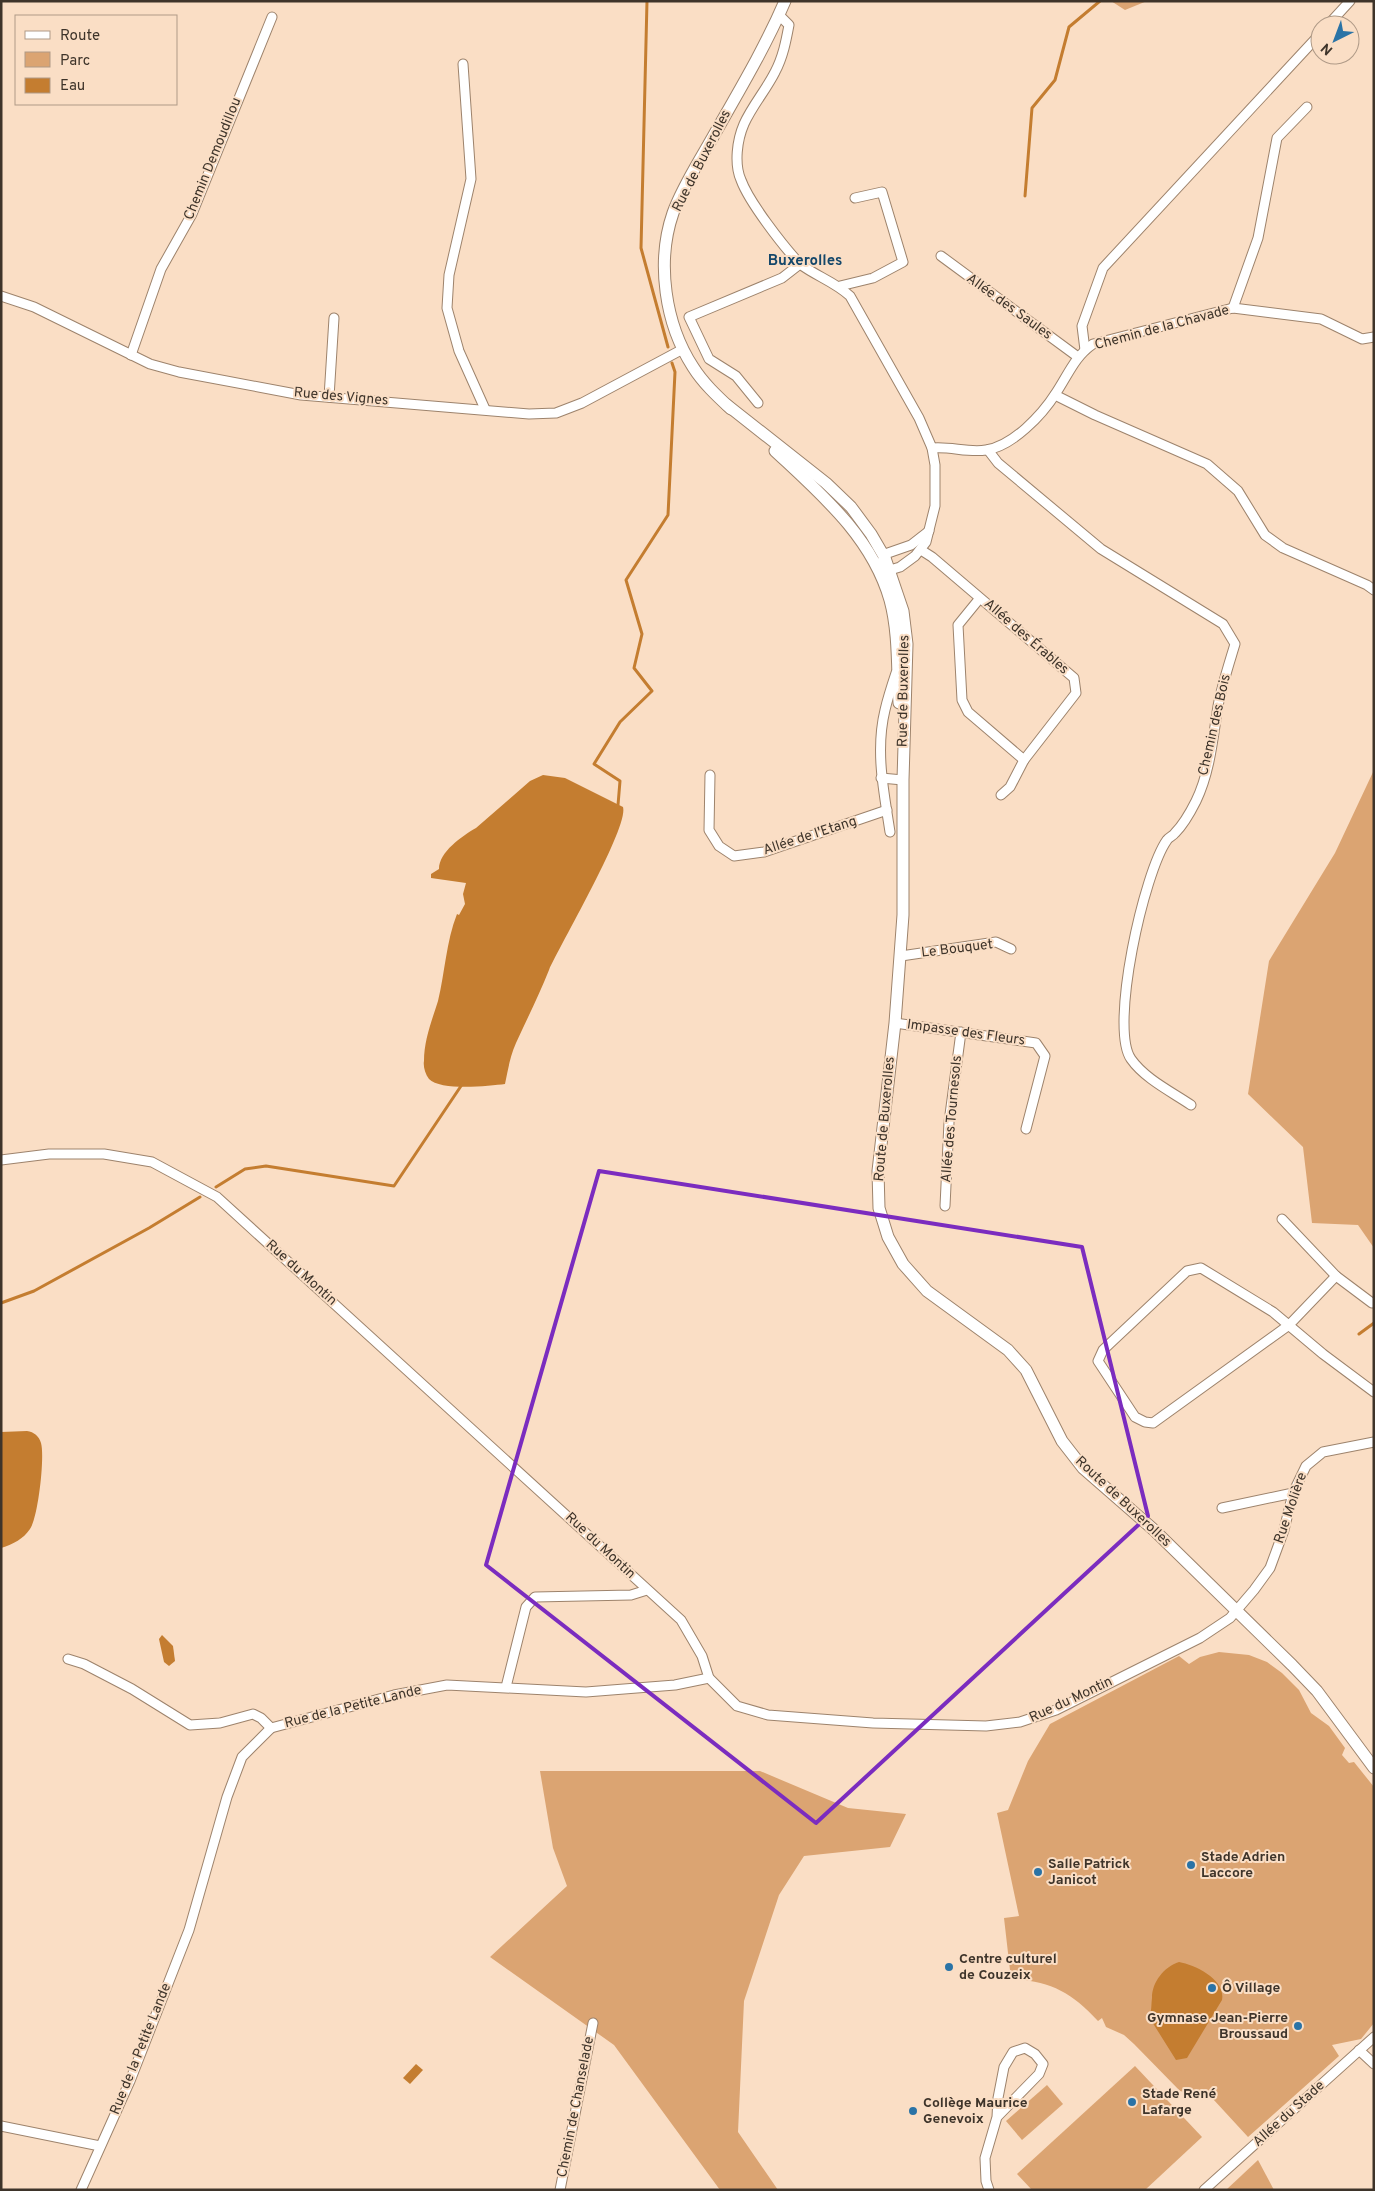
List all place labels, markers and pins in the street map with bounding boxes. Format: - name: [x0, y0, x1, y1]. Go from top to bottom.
- place label: Stade Adrien Laccore: [1201, 1849, 1285, 1882]
- place label: Salle Patrick Janicot: [1048, 1856, 1130, 1889]
- marker: Stade Adrien Laccore: [1185, 1859, 1197, 1871]
- marker: Salle Patrick Janicot: [1032, 1866, 1044, 1878]
- place label: Centre culturel de Couzeix: [959, 1951, 1057, 1984]
- marker: Centre culturel de Couzeix: [943, 1961, 955, 1973]
- place label: Ô Village: [1222, 1979, 1281, 1997]
- marker: Ô Village: [1206, 1982, 1218, 1994]
- place label: Gymnase Jean-Pierre Broussaud: [1147, 2010, 1288, 2043]
- marker: Gymnase Jean-Pierre Broussaud: [1292, 2020, 1304, 2032]
- place label: Stade René Lafarge: [1142, 2086, 1217, 2119]
- place label: Collège Maurice Genevoix: [923, 2095, 1028, 2128]
- marker: Stade René Lafarge: [1126, 2096, 1138, 2108]
- marker: Collège Maurice Genevoix: [907, 2105, 919, 2117]

